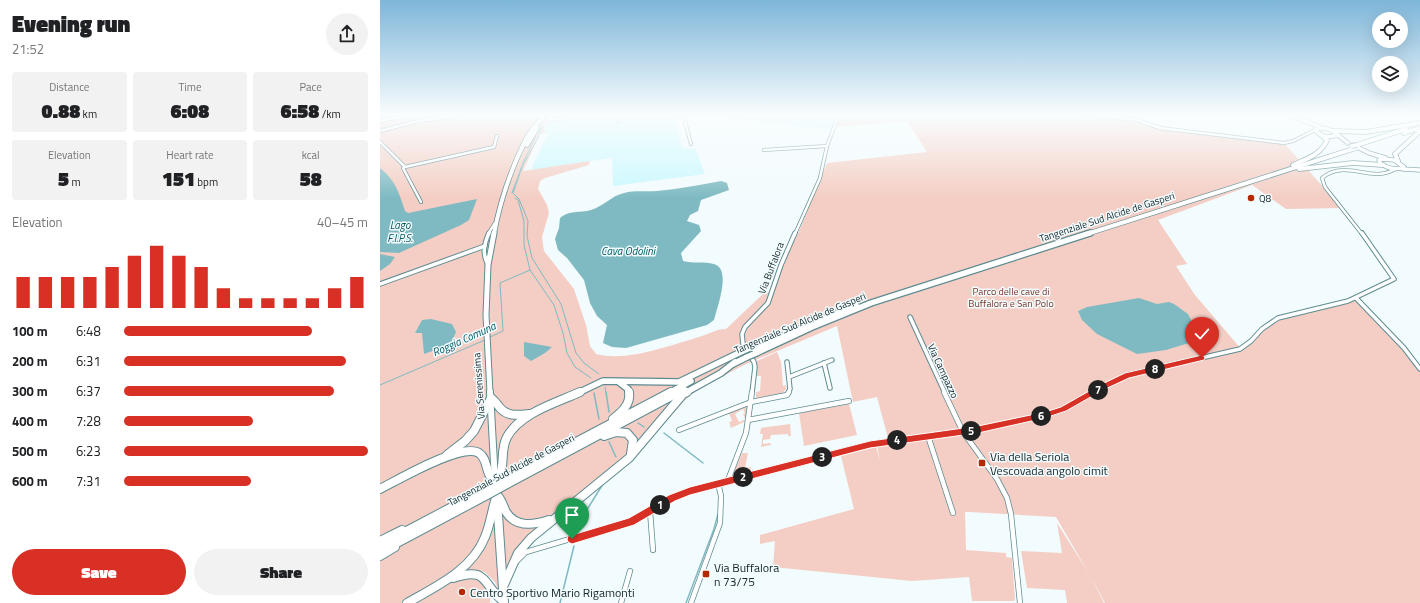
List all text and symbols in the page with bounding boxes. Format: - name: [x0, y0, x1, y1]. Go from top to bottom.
- text: Evening run: [12, 7, 130, 41]
- map controls: [1372, 12, 1408, 92]
- button: locate: [1372, 12, 1408, 48]
- button: share: [326, 13, 368, 55]
- text: 21:52: [12, 39, 44, 59]
- button: layers: [1372, 56, 1408, 92]
- text: Distance: [49, 79, 89, 95]
- text: Time: [179, 79, 201, 95]
- text: Pace: [300, 79, 322, 95]
- text: 0.88: [42, 95, 80, 126]
- text: 6:08: [171, 95, 209, 126]
- text: 6:58: [281, 95, 319, 126]
- text: km: [80, 106, 97, 122]
- text: /km: [319, 106, 341, 122]
- text: Elevation: [48, 147, 91, 163]
- text: Heart rate: [166, 147, 214, 163]
- text: kcal: [302, 147, 320, 163]
- text: 5: [58, 163, 69, 194]
- text: 151: [162, 163, 195, 194]
- text: 58: [300, 163, 322, 194]
- text: m: [69, 174, 81, 190]
- text: bpm: [195, 174, 218, 190]
- street label: Tangenziale Sud Alcide de Gasperi: [1037, 188, 1177, 246]
- place label: Q8: [1259, 191, 1272, 206]
- marker: Q8: [1246, 193, 1256, 203]
- text: Elevation: [12, 212, 63, 232]
- text: 40–45 m: [317, 212, 368, 232]
- water label: Lago F.I.P.S.: [387, 217, 413, 246]
- street label: Via Buffalora: [754, 240, 788, 296]
- water label: Cava Odolini: [601, 243, 657, 259]
- park label: Parco delle cave di Buffalora e San Polo: [968, 284, 1054, 311]
- street label: Tangenziale Sud Alcide de Gasperi: [732, 288, 868, 358]
- pin: [1185, 317, 1219, 358]
- water label: Roggia Comuna: [430, 318, 499, 360]
- text: 100 m: [12, 321, 48, 341]
- text: 6:48: [76, 321, 101, 341]
- icon: check: [1191, 323, 1213, 345]
- street label: Via Campazzo: [924, 341, 962, 401]
- text: 200 m: [12, 351, 48, 371]
- text: 6:31: [76, 351, 101, 371]
- street label: Via Serenissima: [469, 352, 489, 420]
- pin: 8: [1145, 359, 1165, 379]
- text: 8: [1152, 361, 1158, 377]
- pin: 7: [1088, 380, 1108, 400]
- text: 300 m: [12, 381, 48, 401]
- text: 6:37: [76, 381, 101, 401]
- text: 7: [1095, 382, 1101, 398]
- pin: 6: [1031, 406, 1051, 426]
- text: 6: [1038, 408, 1044, 424]
- text: 400 m: [12, 411, 48, 431]
- text: 7:28: [76, 411, 101, 431]
- pin: 5: [961, 421, 981, 441]
- text: 5: [968, 423, 974, 439]
- street label: Tangenziale Sud Alcide de Gasperi: [445, 430, 577, 510]
- pin: 4: [887, 430, 907, 450]
- text: 4: [894, 432, 900, 448]
- text: 500 m: [12, 441, 48, 461]
- text: 6:23: [76, 441, 101, 461]
- pin: 3: [812, 447, 832, 467]
- place label: Via della Seriola Vescovada angolo cimit: [990, 447, 1109, 480]
- text: 3: [819, 449, 825, 465]
- marker: Via della Seriola Vescovada angolo cimit: [977, 458, 987, 468]
- pin: 2: [733, 467, 753, 487]
- text: 2: [740, 469, 746, 485]
- text: 600 m: [12, 471, 48, 491]
- text: 7:31: [76, 471, 101, 491]
- pin: 1: [650, 495, 670, 515]
- text: 1: [657, 497, 663, 513]
- pin: [555, 498, 589, 539]
- icon: arrive: [561, 504, 583, 526]
- button: Save: [12, 549, 186, 595]
- button: Share: [194, 549, 368, 595]
- place label: Via Buffalora n 73/75: [714, 558, 779, 591]
- marker: Via Buffalora n 73/75: [701, 569, 711, 579]
- place label: Centro Sportivo Mario Rigamonti: [470, 583, 635, 602]
- marker: Centro Sportivo Mario Rigamonti: [457, 587, 467, 597]

